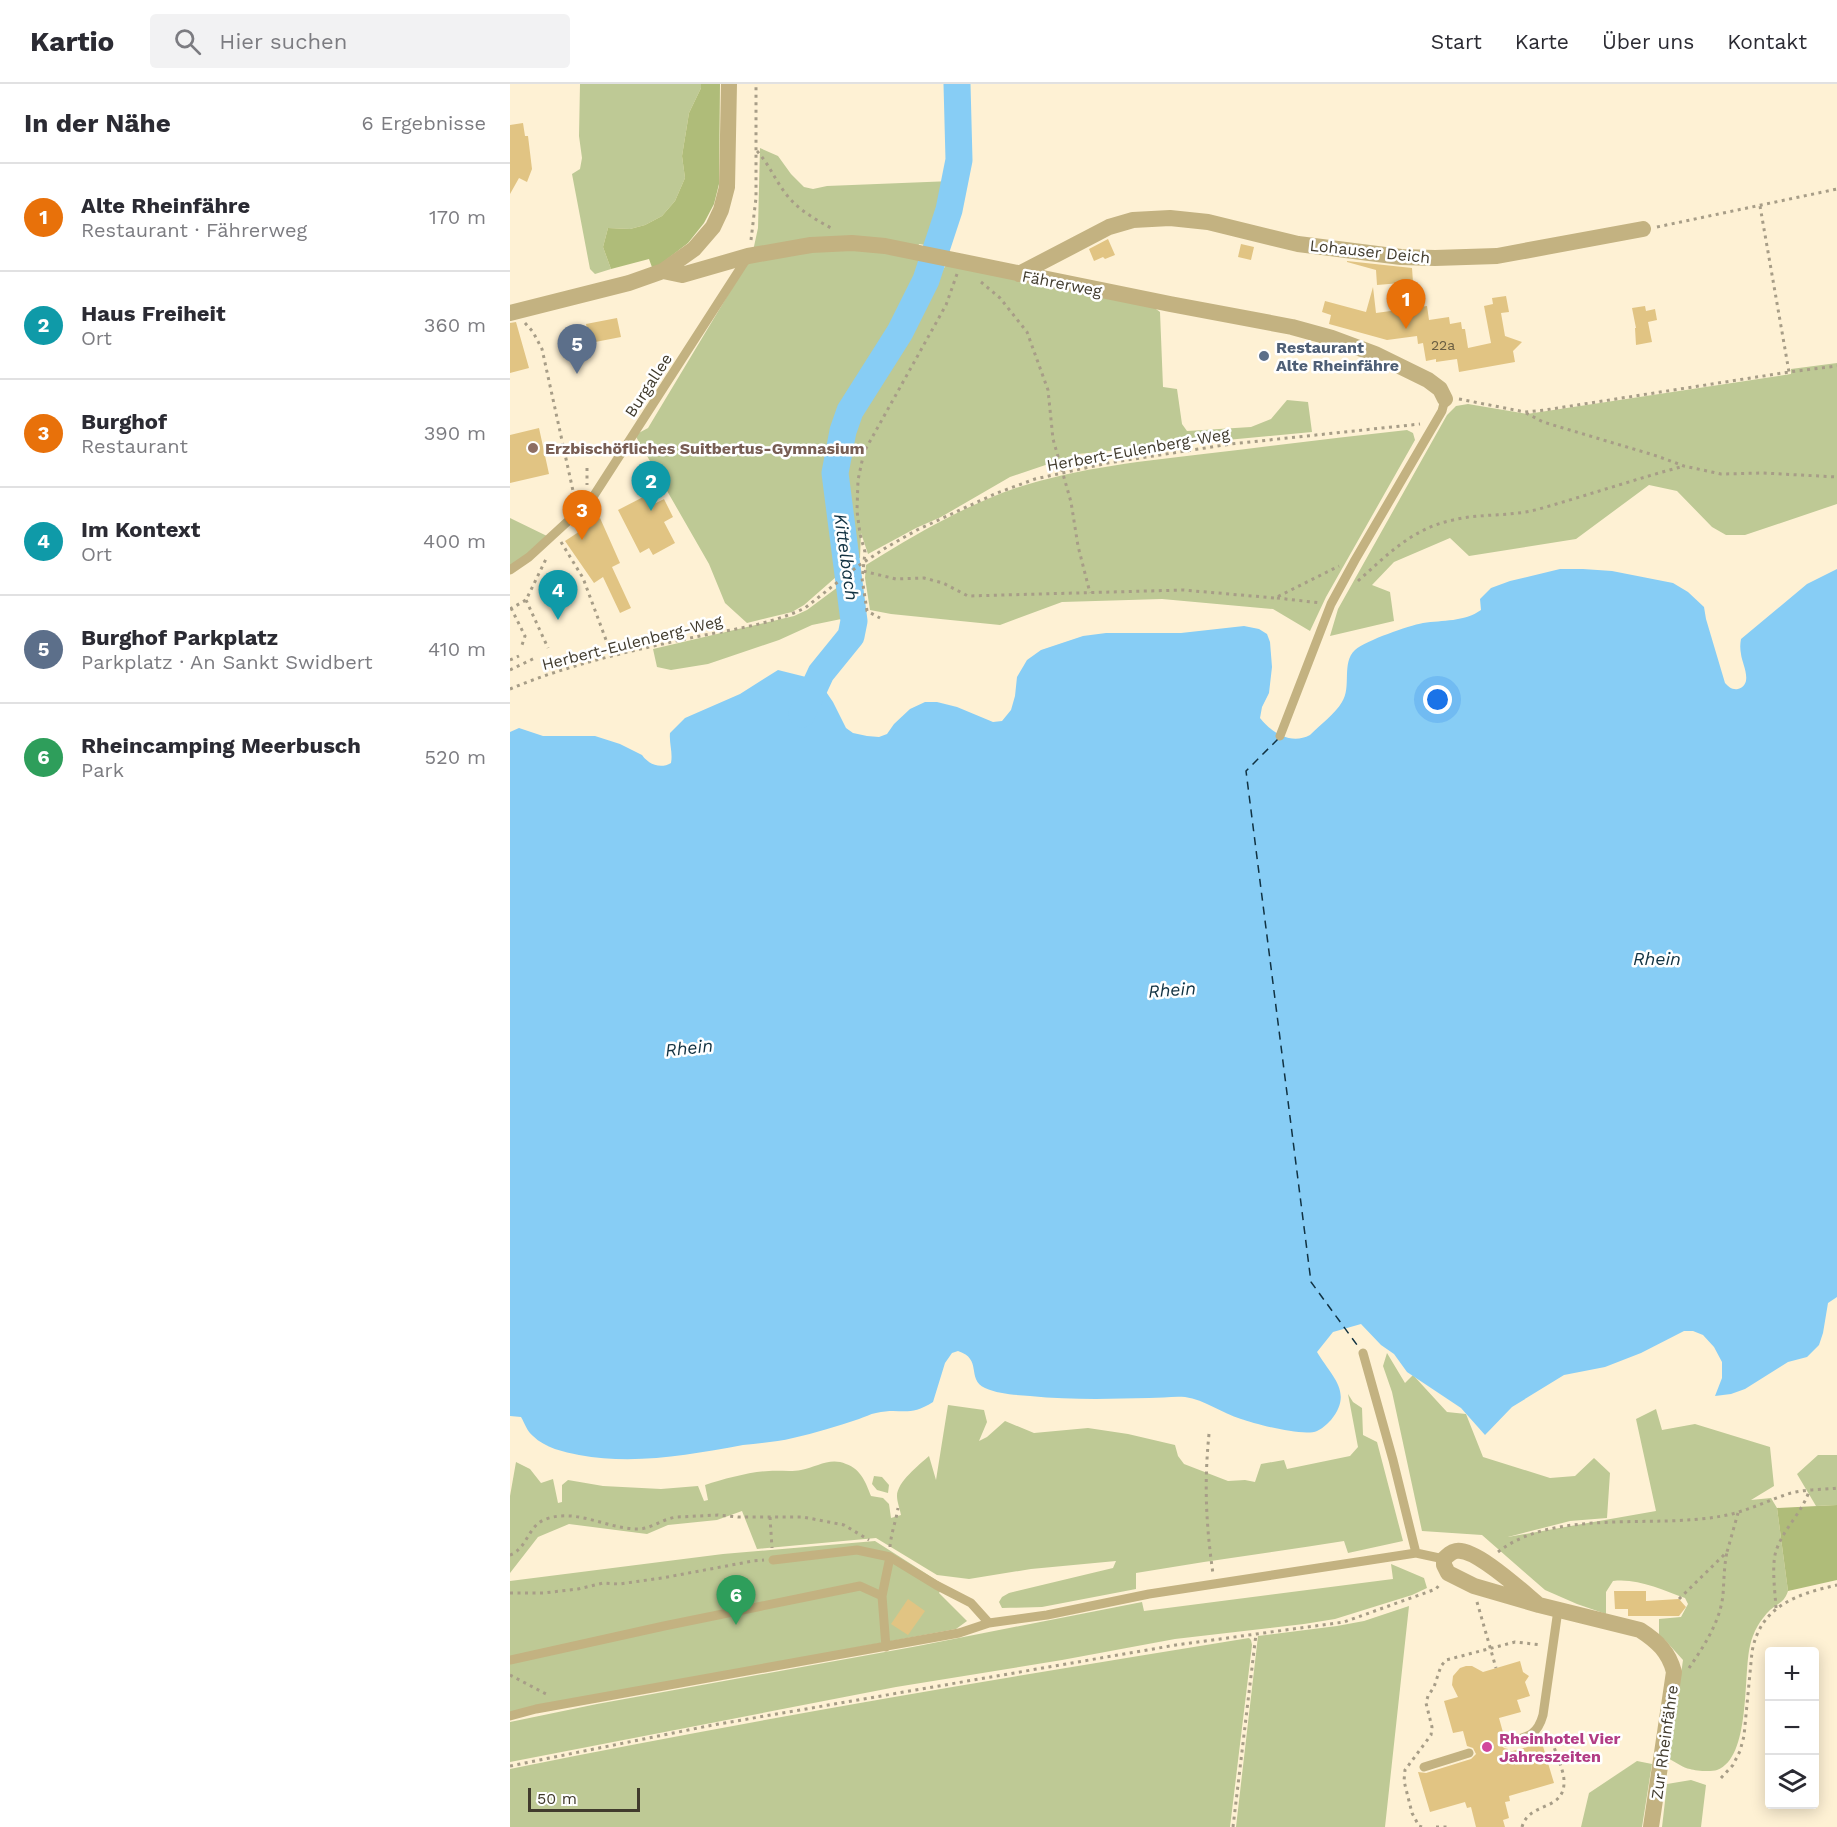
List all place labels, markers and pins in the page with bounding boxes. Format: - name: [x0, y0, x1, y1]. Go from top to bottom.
- pin: 1: [1386, 280, 1426, 329]
- pin: 5: [558, 324, 596, 374]
- place label: Restaurant Alte Rheinfähre: [1276, 338, 1399, 375]
- marker: Restaurant Alte Rheinfähre: [1257, 349, 1271, 363]
- place label: Erzbischöfliches Suitbertus-Gymnasium: [545, 439, 865, 458]
- marker: Erzbischöfliches Suitbertus-Gymnasium: [526, 441, 540, 455]
- pin: 2: [632, 462, 670, 511]
- pin: 3: [562, 490, 602, 540]
- pin: 4: [538, 570, 578, 620]
- pin: 6: [716, 1576, 756, 1625]
- place label: Rheinhotel Vier Jahreszeiten: [1499, 1729, 1620, 1766]
- marker: Rheinhotel Vier Jahreszeiten: [1480, 1740, 1494, 1754]

